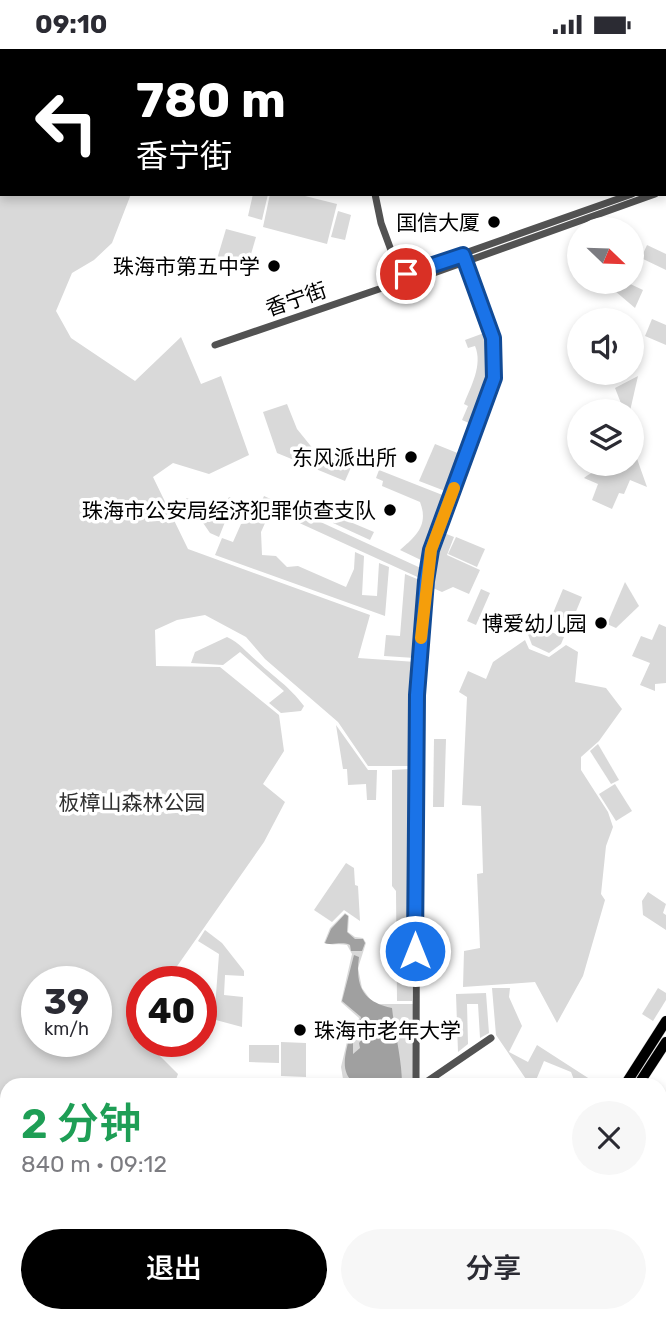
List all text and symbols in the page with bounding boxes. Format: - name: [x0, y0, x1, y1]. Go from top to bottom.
- text: 09:10: [35, 9, 108, 40]
- text: 780 m: [136, 71, 286, 129]
- icon: left: [21, 77, 112, 168]
- text: 香宁街: [136, 137, 232, 175]
- place label: 国信大厦: [396, 210, 480, 235]
- marker: 国信大厦: [486, 214, 502, 230]
- north arrow: [567, 217, 644, 294]
- map controls: [567, 217, 644, 476]
- pin: [376, 244, 436, 304]
- place label: 珠海市第五中学: [113, 254, 260, 279]
- icon: arrive: [387, 255, 425, 293]
- marker: 珠海市第五中学: [266, 258, 282, 274]
- street label: 香宁街: [262, 277, 330, 321]
- button: sound: [567, 308, 644, 385]
- button: layers: [567, 399, 644, 476]
- place label: 东风派出所: [292, 445, 397, 470]
- marker: 东风派出所: [403, 449, 419, 465]
- place label: 珠海市公安局经济犯罪侦查支队: [82, 498, 376, 523]
- marker: 珠海市公安局经济犯罪侦查支队: [382, 502, 398, 518]
- place label: 博爱幼儿园: [482, 611, 587, 636]
- marker: 博爱幼儿园: [593, 615, 609, 631]
- park label: 板樟山森林公园: [59, 790, 206, 815]
- position arrow: [378, 914, 452, 988]
- speed limit sign: 40: [126, 966, 217, 1057]
- text: 39: [44, 981, 89, 1023]
- text: km/h: [44, 1018, 89, 1040]
- place label: 珠海市老年大学: [314, 1018, 461, 1043]
- marker: 珠海市老年大学: [292, 1022, 308, 1038]
- text: 2 分钟: [21, 1099, 141, 1149]
- button: close: [572, 1101, 646, 1175]
- text: 840 m · 09:12: [21, 1150, 167, 1178]
- button: 退出: [21, 1229, 327, 1309]
- button: 分享: [341, 1229, 646, 1309]

